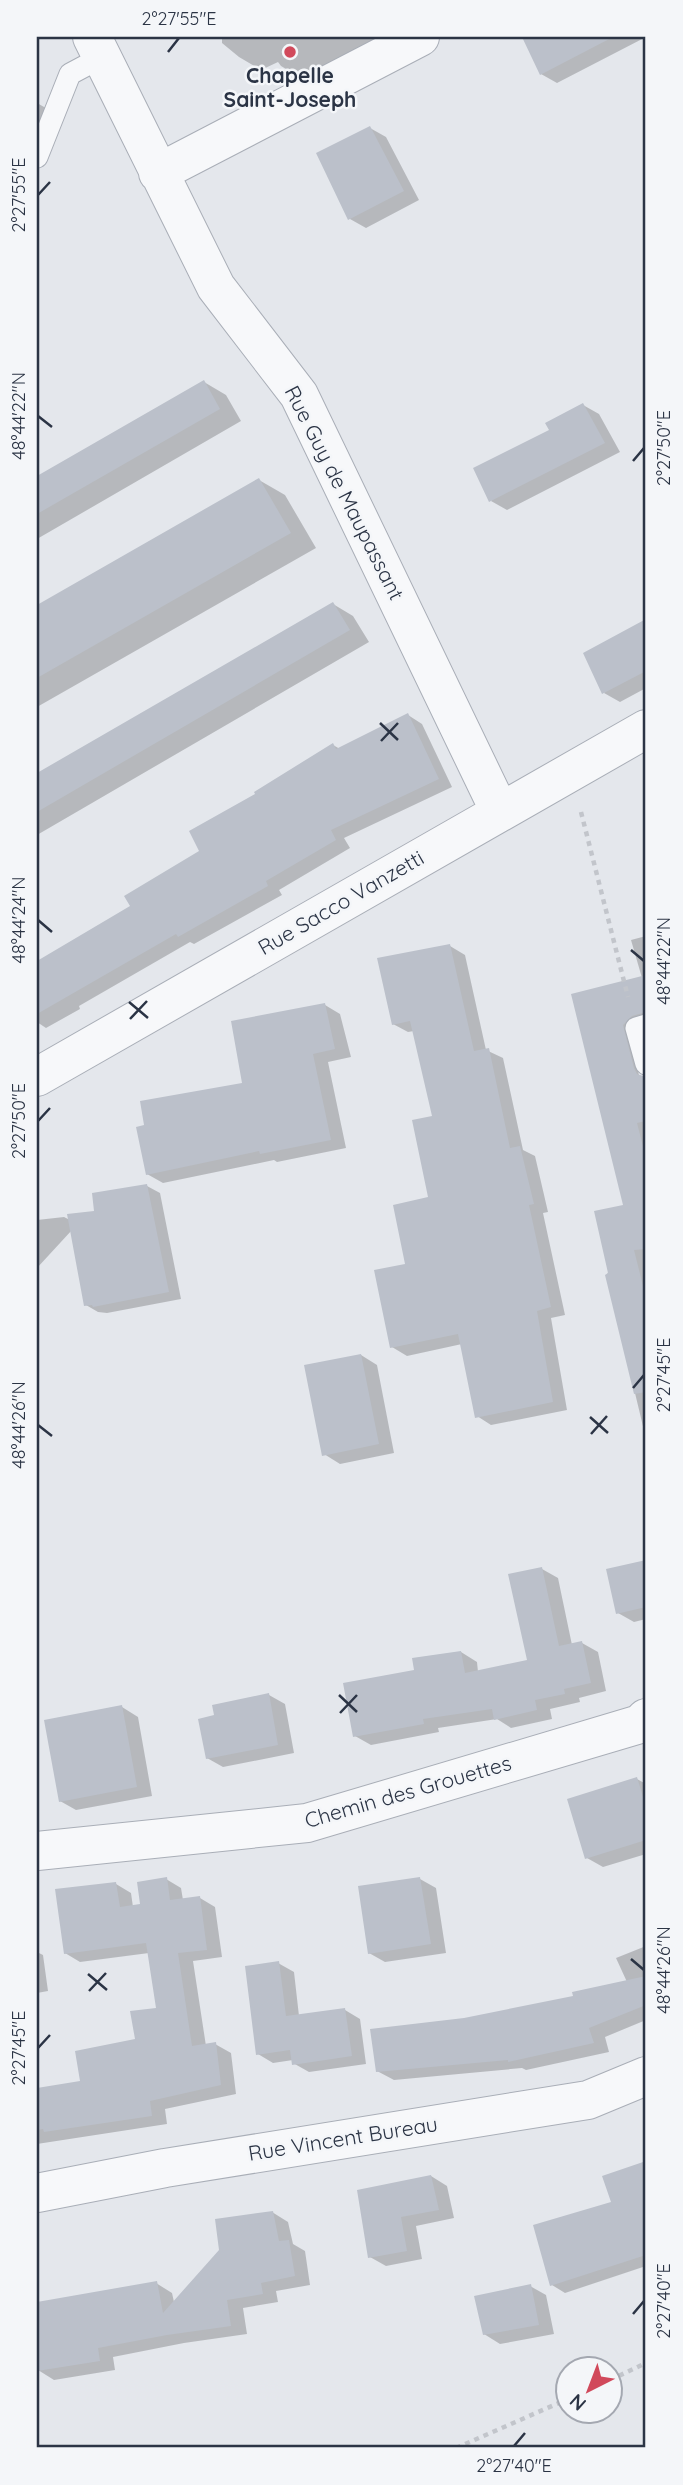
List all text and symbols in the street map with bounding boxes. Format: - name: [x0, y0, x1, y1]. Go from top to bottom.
- text: 2°27'55"E: [141, 7, 217, 30]
- marker: Chapelle Saint-Joseph: [282, 44, 298, 60]
- place label: Chapelle Saint-Joseph: [224, 62, 356, 112]
- text: 2°27'55"E: [7, 157, 30, 233]
- text: 48°44'22"N: [7, 372, 30, 460]
- street label: Rue Guy de Maupassant: [279, 381, 410, 604]
- text: 2°27'50"E: [652, 410, 675, 486]
- street label: Rue Sacco Vanzetti: [253, 844, 428, 960]
- text: 48°44'24"N: [7, 877, 30, 963]
- text: 48°44'22"N: [652, 917, 675, 1005]
- text: 2°27'50"E: [7, 1083, 30, 1159]
- text: 2°27'45"E: [652, 1338, 675, 1412]
- text: 48°44'26"N: [7, 1381, 30, 1469]
- street label: Chemin des Grouettes: [301, 1749, 514, 1833]
- text: 48°44'26"N: [652, 1926, 675, 2014]
- text: 2°27'45"E: [7, 2011, 30, 2085]
- street label: Rue Vincent Bureau: [246, 2110, 439, 2166]
- text: 2°27'40"E: [652, 2263, 675, 2339]
- north arrow: [554, 2356, 624, 2426]
- text: N: [564, 2389, 591, 2416]
- text: 2°27'40"E: [476, 2454, 552, 2477]

